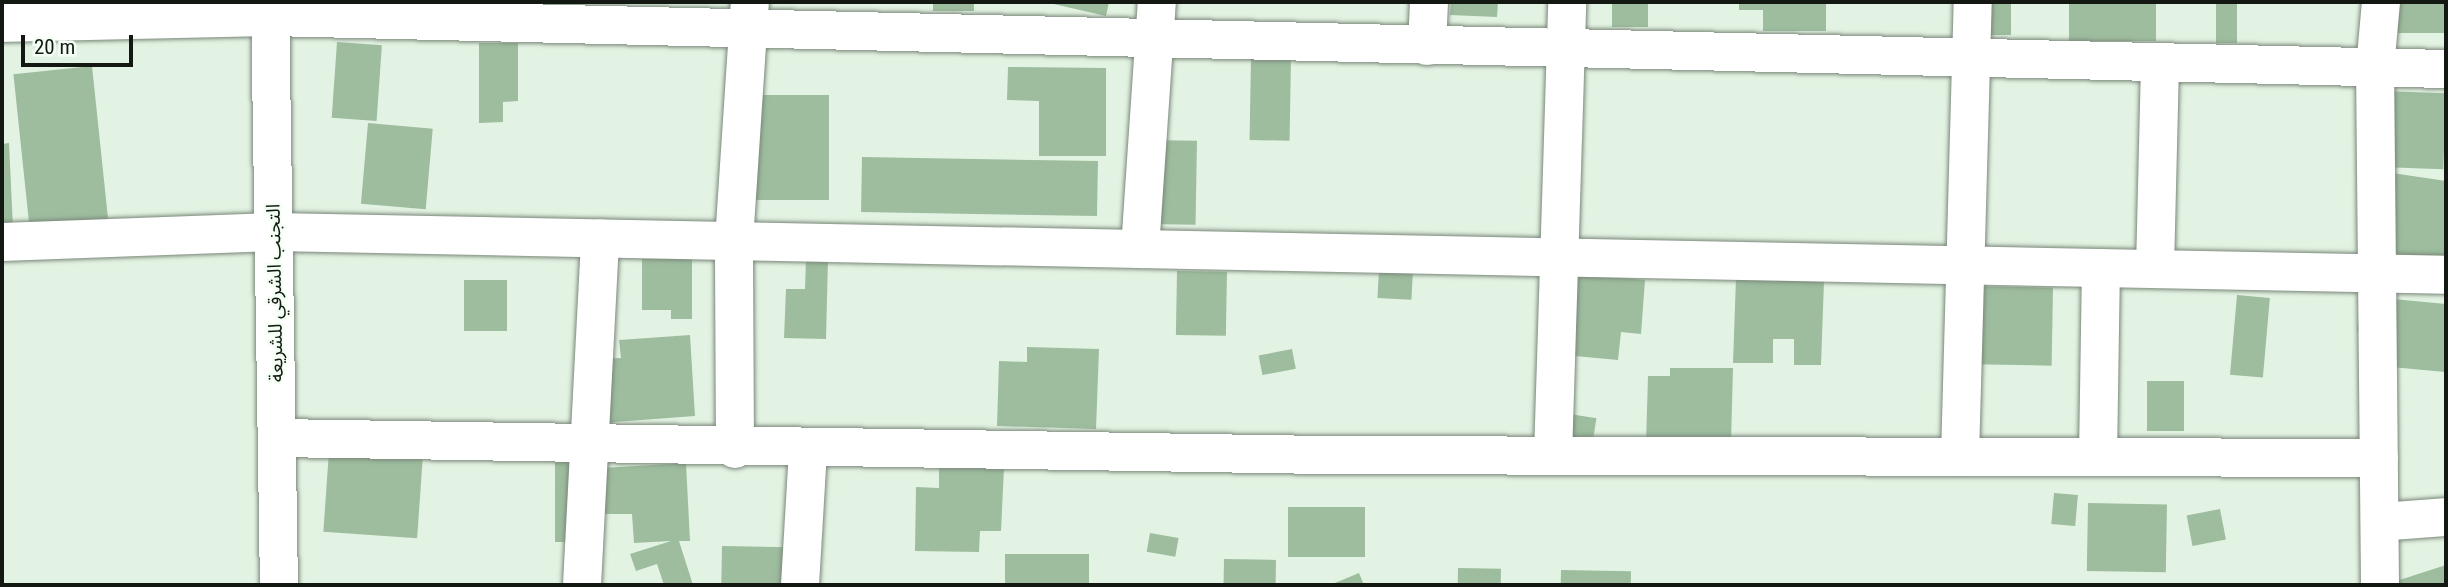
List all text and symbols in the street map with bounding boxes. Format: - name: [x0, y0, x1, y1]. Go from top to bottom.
- scale bar: [24, 21, 136, 65]
- text: 20 m: [34, 35, 75, 59]
- street label: التجنب الشرقي للشريعة: [262, 204, 288, 382]

